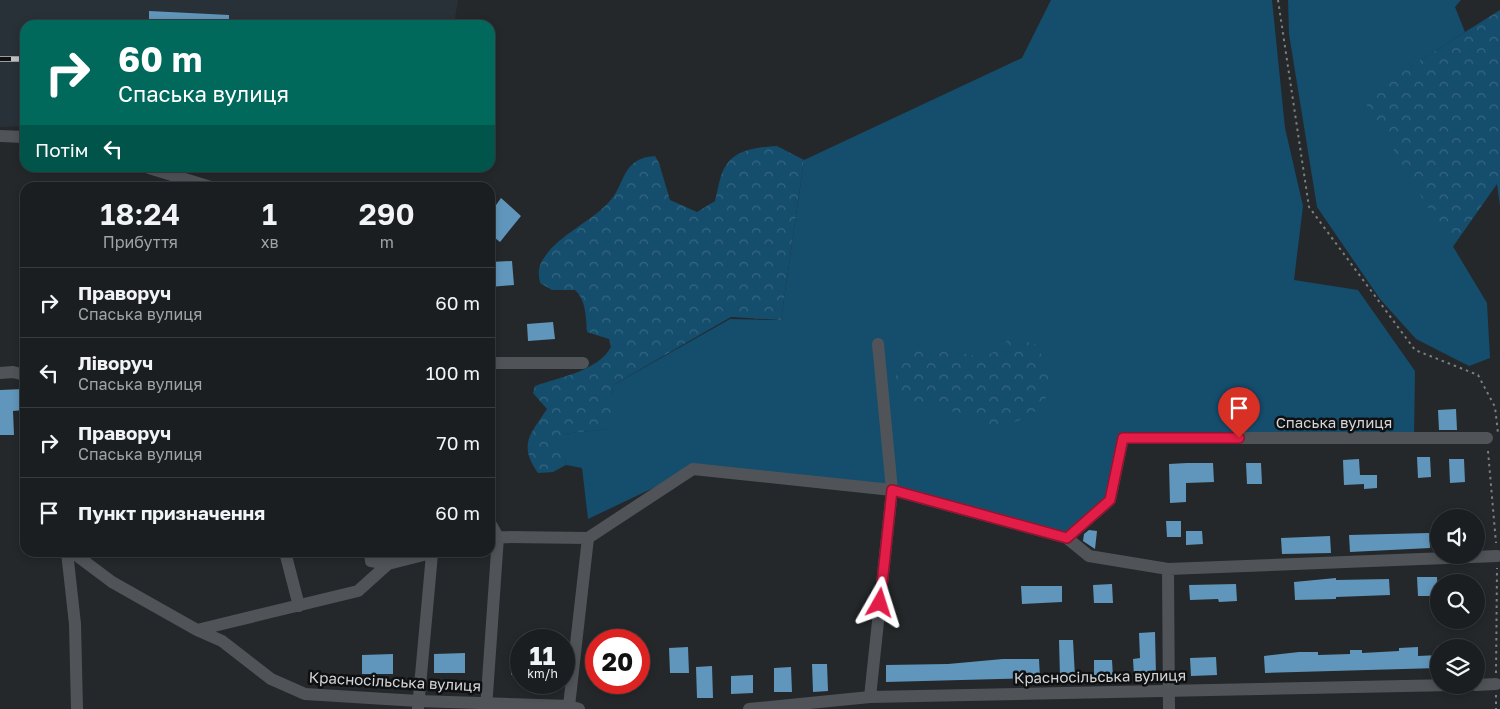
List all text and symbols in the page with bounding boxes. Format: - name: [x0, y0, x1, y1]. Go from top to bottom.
- text: 60 m: [118, 38, 202, 80]
- icon: right: [35, 40, 100, 105]
- text: Спаська вулиця: [118, 80, 289, 107]
- icon: left: [99, 135, 127, 163]
- text: Потім: [35, 138, 89, 161]
- text: 18:24: [100, 196, 180, 232]
- text: 1: [262, 196, 277, 232]
- text: 290: [359, 196, 415, 232]
- text: Прибуття: [103, 232, 178, 252]
- text: хв: [261, 232, 279, 252]
- text: m: [380, 232, 394, 252]
- text: Праворуч: [78, 281, 171, 304]
- icon: right: [35, 289, 63, 317]
- text: 60 m: [435, 291, 480, 314]
- text: Спаська вулиця: [78, 304, 202, 324]
- text: Ліворуч: [78, 351, 153, 374]
- icon: left: [35, 359, 63, 387]
- text: 100 m: [426, 361, 480, 384]
- text: Спаська вулиця: [78, 374, 202, 394]
- pin: [1218, 387, 1260, 438]
- icon: arrive: [1225, 394, 1253, 422]
- street label: Спаська вулиця: [1276, 413, 1392, 431]
- text: Праворуч: [78, 421, 171, 444]
- icon: right: [35, 429, 63, 457]
- text: 70 m: [437, 431, 480, 454]
- text: Спаська вулиця: [78, 444, 202, 464]
- icon: arrive: [35, 499, 63, 527]
- text: Пункт призначення: [78, 501, 265, 524]
- text: 60 m: [435, 501, 480, 524]
- map controls: [1430, 509, 1485, 694]
- button: sound: [1430, 509, 1485, 564]
- button: search: [1430, 574, 1485, 629]
- position arrow: [853, 576, 905, 628]
- speed limit sign: 20: [585, 629, 650, 694]
- button: layers: [1430, 639, 1485, 694]
- text: 11: [530, 640, 555, 671]
- street label: Красносільська вулиця: [1014, 665, 1186, 687]
- text: km/h: [527, 666, 558, 681]
- street label: Красносільська вулиця: [308, 667, 482, 695]

